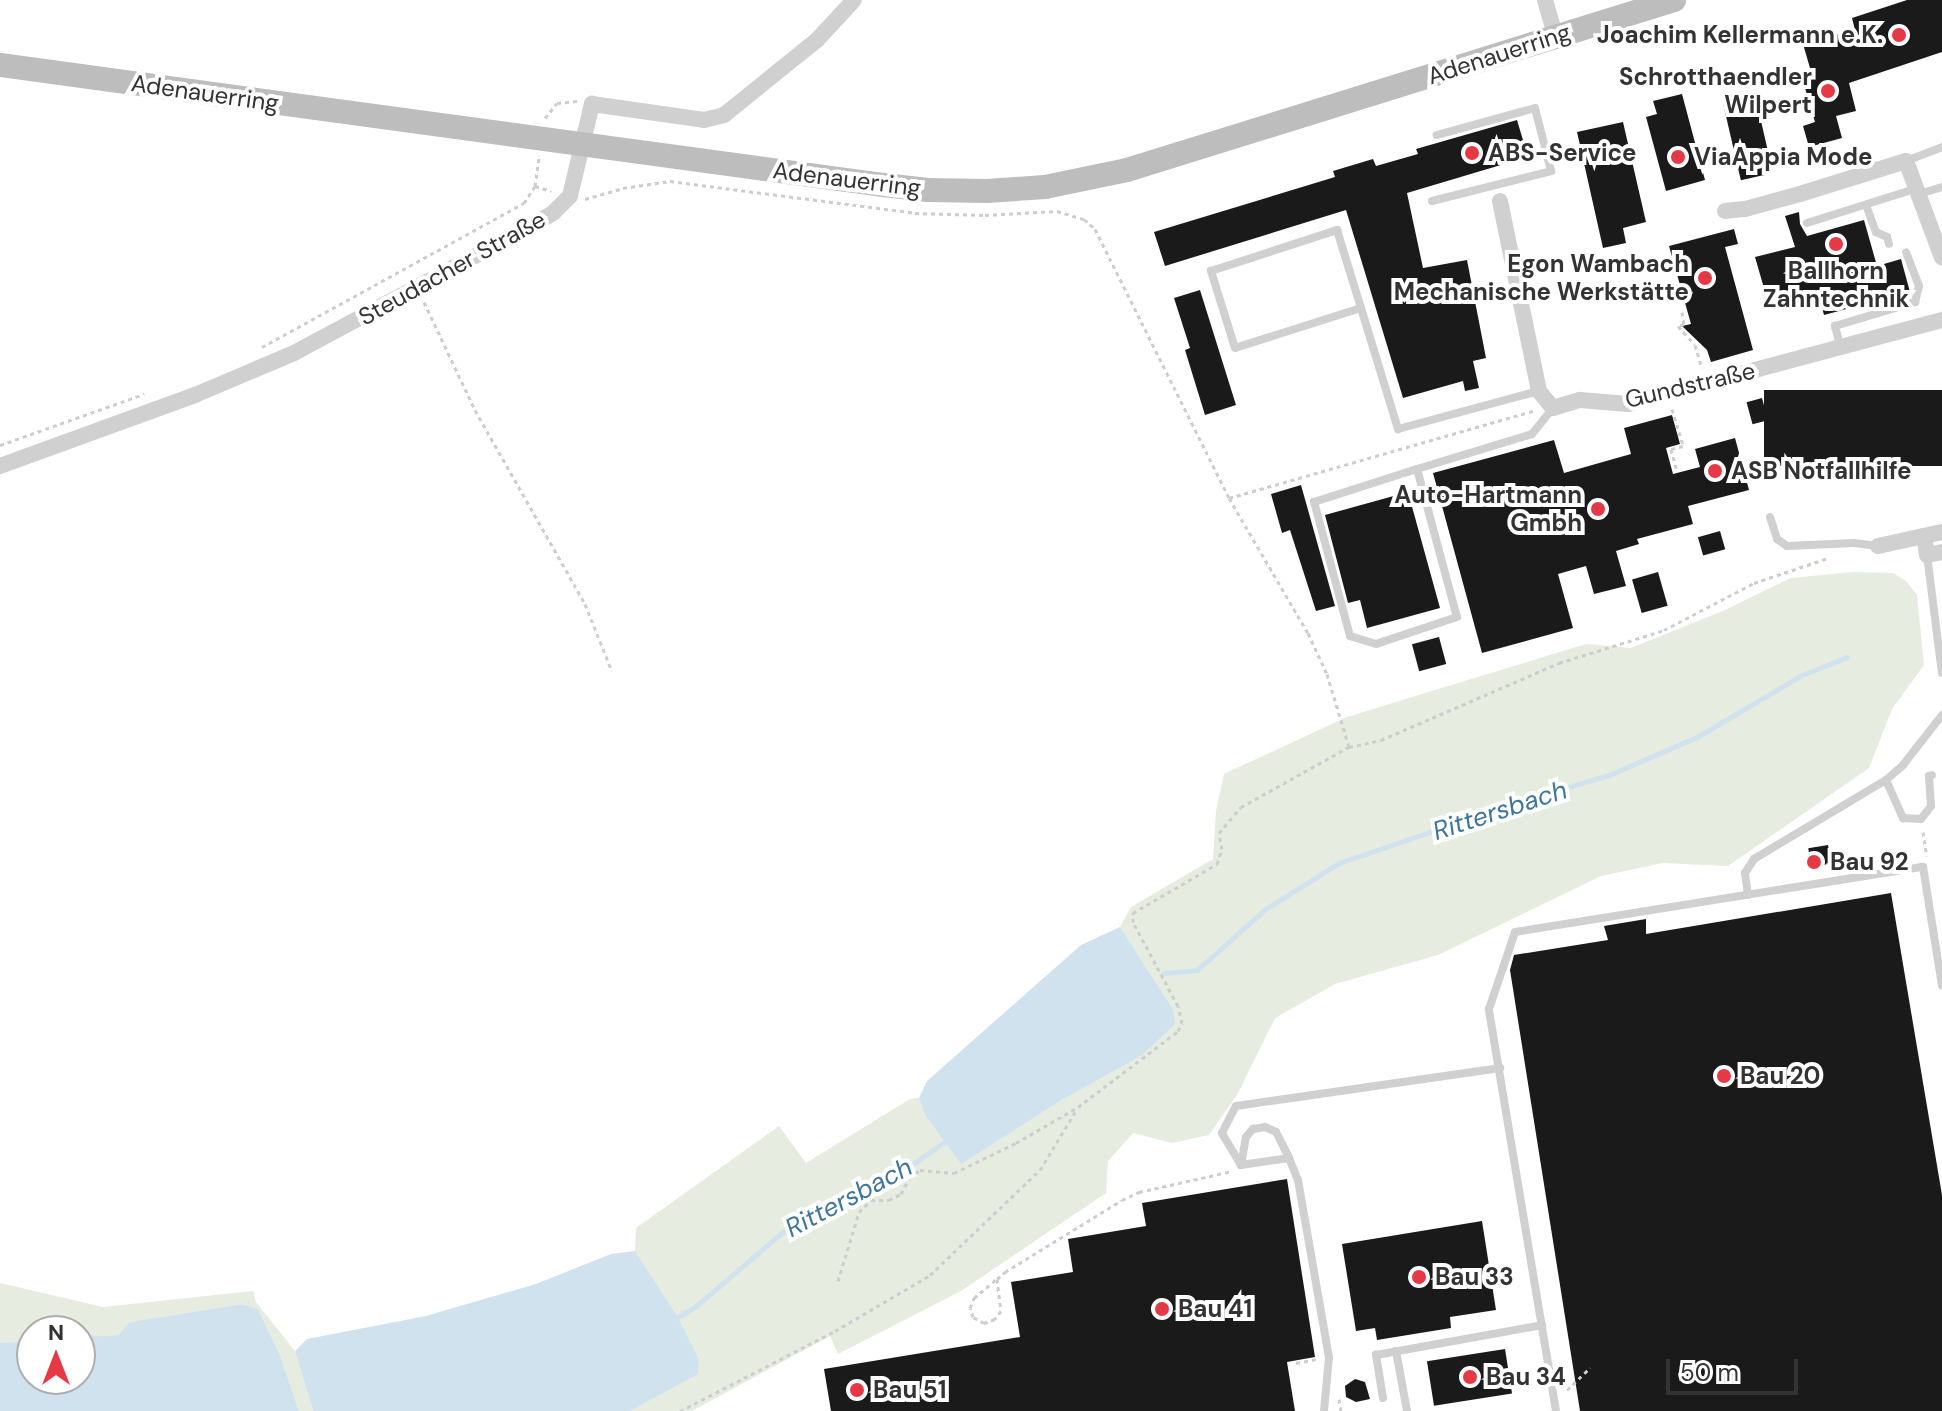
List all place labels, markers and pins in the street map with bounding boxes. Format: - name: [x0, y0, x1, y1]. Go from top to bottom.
- place label: Joachim Kellermann e.K.: [1597, 21, 1883, 49]
- marker: Joachim Kellermann e.K.: [1890, 26, 1908, 44]
- place label: Schrotthaendler Wilpert: [1619, 63, 1812, 119]
- marker: Schrotthaendler Wilpert: [1819, 82, 1837, 100]
- place label: ABS-Service: [1488, 139, 1637, 167]
- place label: ViaAppia Mode: [1694, 143, 1872, 171]
- marker: ABS-Service: [1463, 144, 1481, 162]
- marker: ViaAppia Mode: [1669, 148, 1687, 166]
- marker: Ballhorn Zahntechnik: [1827, 235, 1845, 253]
- place label: Egon Wambach Mechanische Werkstätte: [1394, 250, 1689, 306]
- place label: Ballhorn Zahntechnik: [1763, 257, 1909, 313]
- marker: Egon Wambach Mechanische Werkstätte: [1696, 269, 1714, 287]
- place label: ASB Notfallhilfe: [1731, 457, 1912, 485]
- marker: ASB Notfallhilfe: [1706, 462, 1724, 480]
- place label: Auto-Hartmann Gmbh: [1394, 481, 1582, 537]
- marker: Auto-Hartmann Gmbh: [1589, 500, 1607, 518]
- place label: Bau 92: [1830, 848, 1909, 876]
- marker: Bau 92: [1805, 853, 1823, 871]
- place label: Bau 20: [1740, 1062, 1820, 1090]
- marker: Bau 20: [1715, 1067, 1733, 1085]
- place label: Bau 33: [1435, 1263, 1514, 1291]
- marker: Bau 33: [1410, 1268, 1428, 1286]
- place label: Bau 41: [1178, 1295, 1252, 1323]
- marker: Bau 41: [1153, 1300, 1171, 1318]
- place label: Bau 34: [1486, 1363, 1566, 1391]
- marker: Bau 34: [1461, 1368, 1479, 1386]
- place label: Bau 51: [873, 1376, 946, 1404]
- marker: Bau 51: [848, 1381, 866, 1399]

